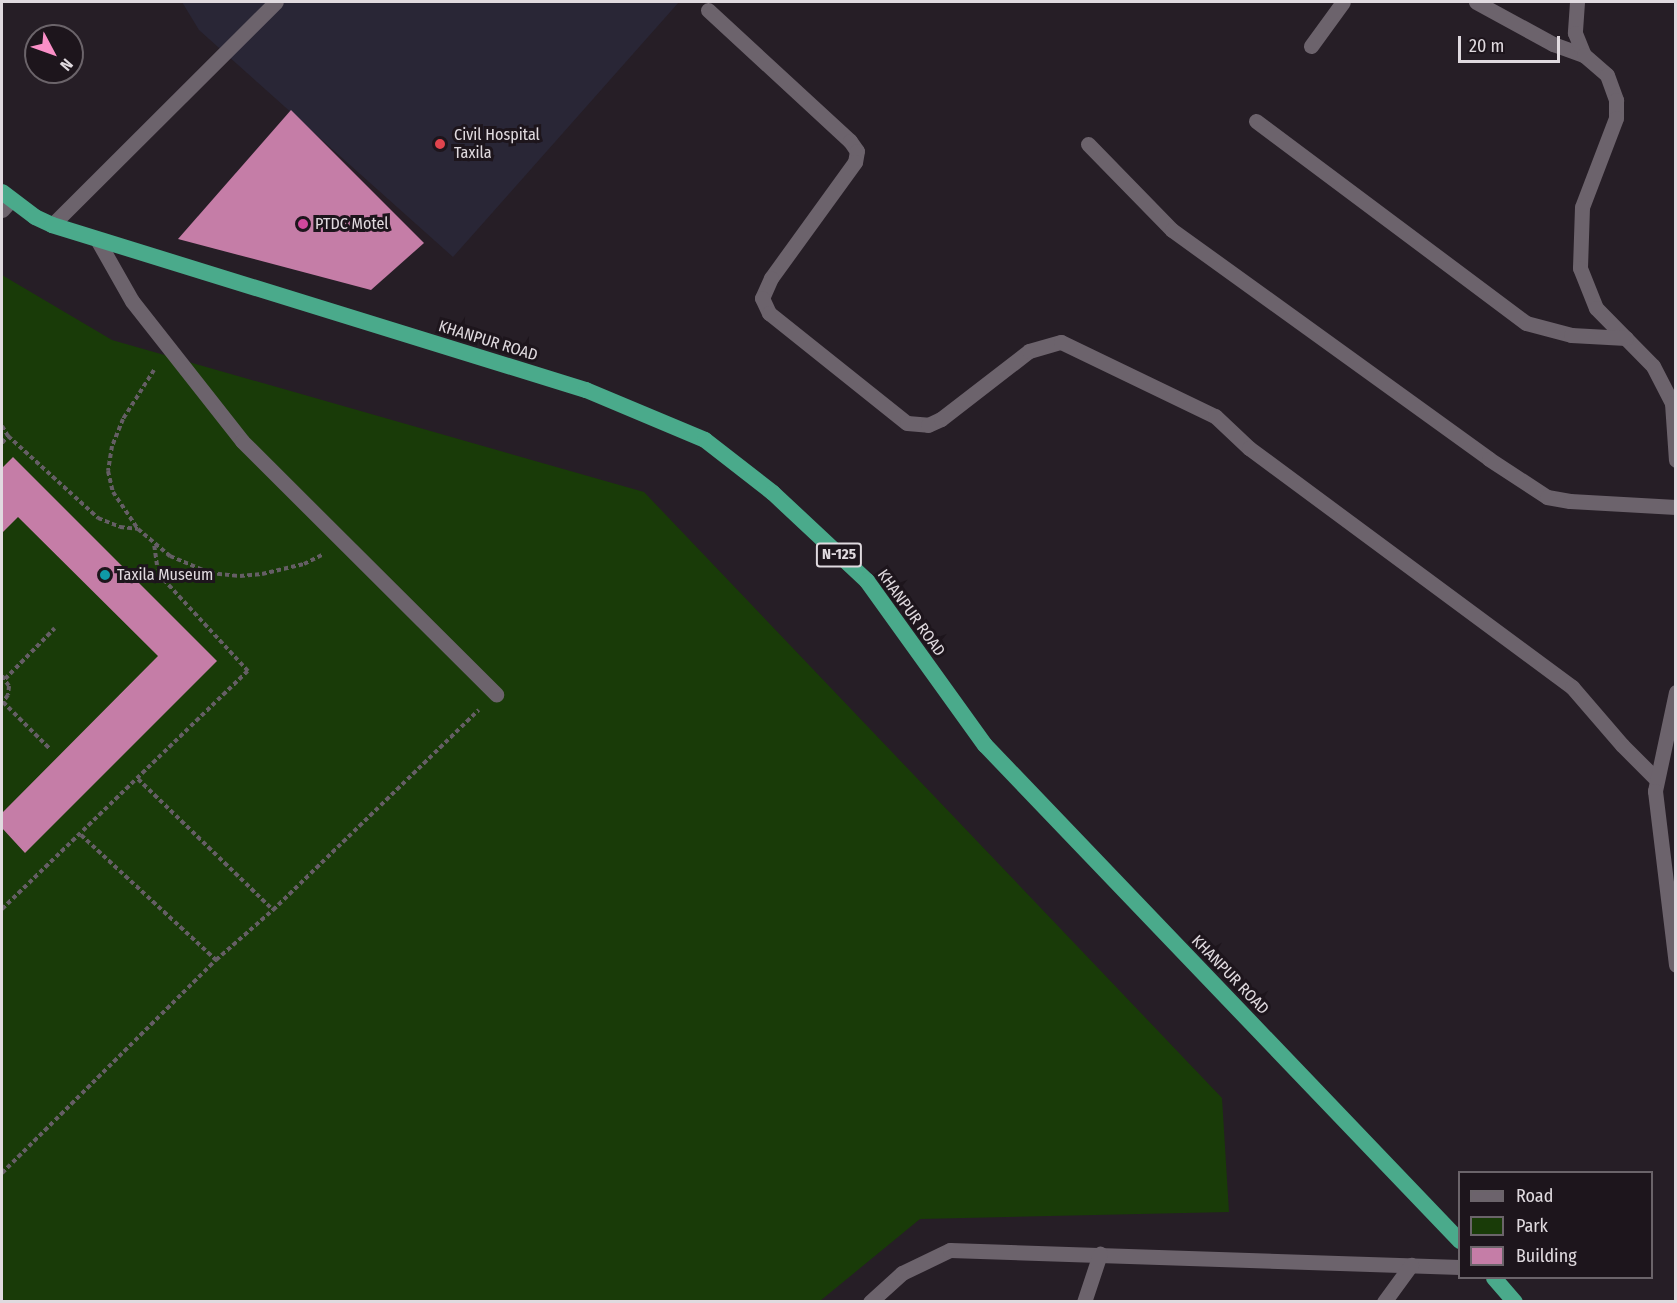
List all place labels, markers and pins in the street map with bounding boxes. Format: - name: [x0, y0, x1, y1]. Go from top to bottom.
- place label: Civil Hospital Taxila: [454, 125, 540, 163]
- marker: Civil Hospital Taxila: [431, 135, 449, 153]
- place label: PTDC Motel: [315, 214, 389, 234]
- marker: PTDC Motel: [296, 217, 310, 231]
- place label: Taxila Museum: [117, 565, 213, 585]
- marker: Taxila Museum: [98, 568, 112, 582]

